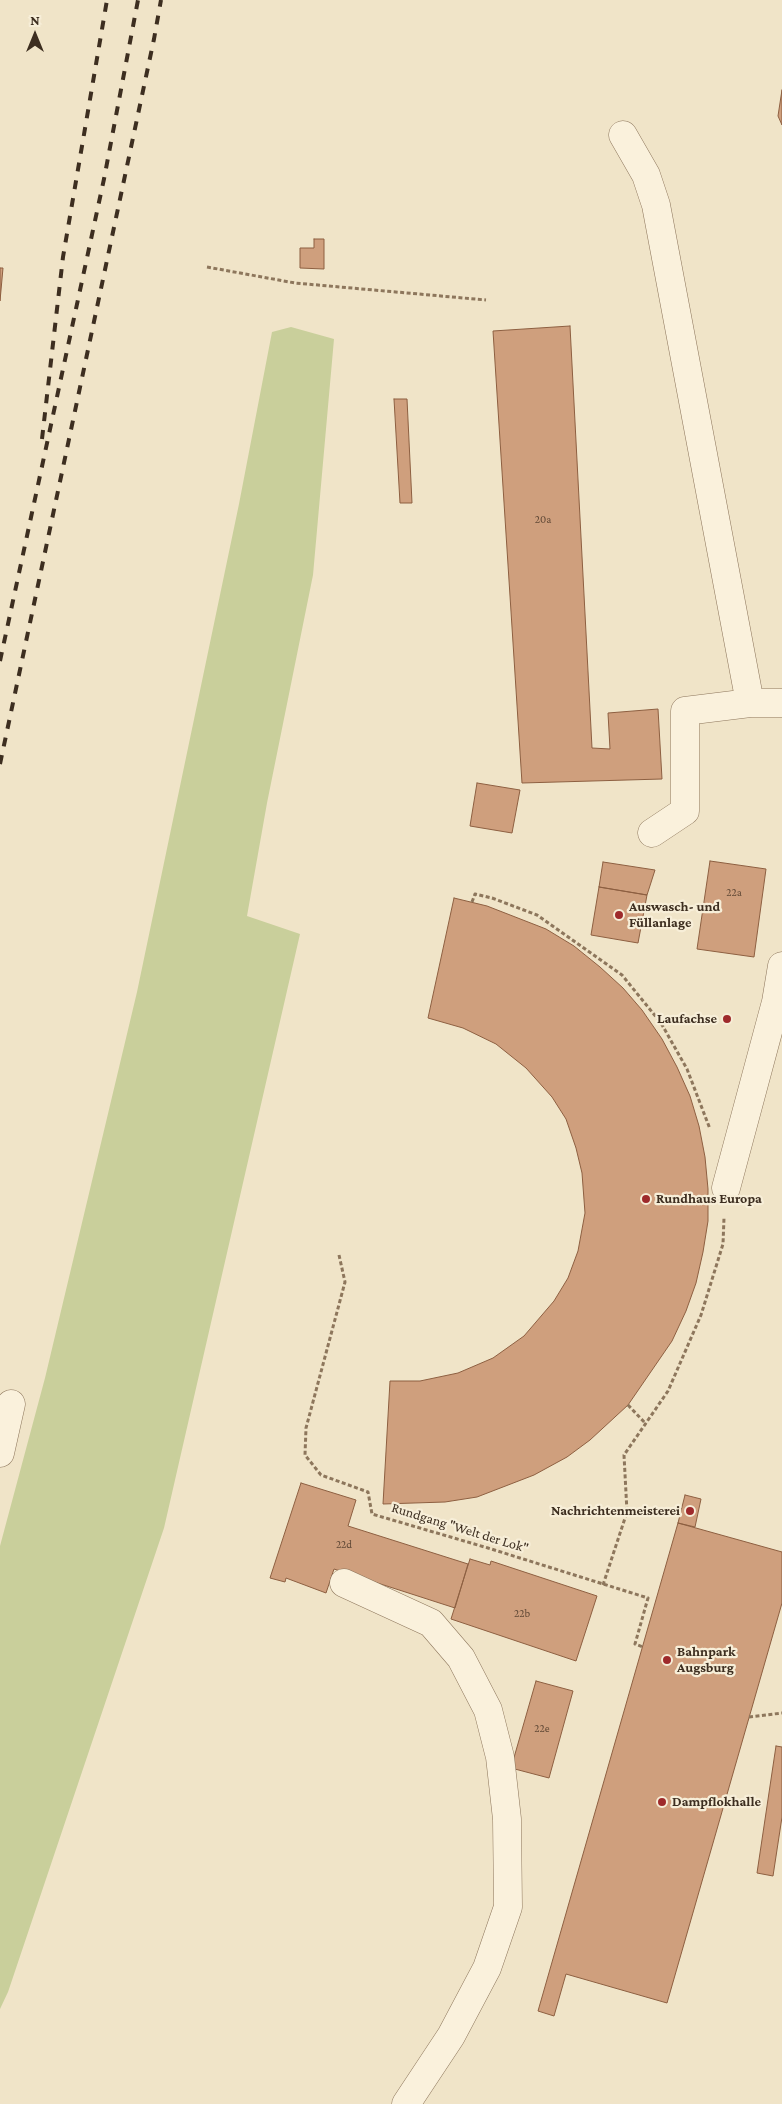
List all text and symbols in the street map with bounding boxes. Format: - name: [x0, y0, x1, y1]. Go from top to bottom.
- north arrow: [10, 10, 60, 60]
- text: N: [30, 12, 40, 28]
- house number: 20a: [535, 513, 551, 527]
- house number: 22a: [726, 886, 742, 900]
- place label: Auswasch- und Füllanlage: [629, 899, 720, 932]
- marker: Auswasch- und Füllanlage: [613, 909, 625, 921]
- place label: Laufachse: [657, 1011, 717, 1027]
- marker: Laufachse: [721, 1013, 733, 1025]
- place label: Rundhaus Europa: [656, 1191, 762, 1207]
- marker: Rundhaus Europa: [640, 1193, 652, 1205]
- street label: Rundgang "Welt der Lok": [389, 1499, 531, 1557]
- place label: Nachrichtenmeisterei: [551, 1503, 680, 1519]
- marker: Nachrichtenmeisterei: [684, 1505, 696, 1517]
- house number: 22d: [336, 1538, 352, 1552]
- house number: 22b: [514, 1607, 530, 1621]
- place label: Bahnpark Augsburg: [677, 1644, 736, 1676]
- marker: Bahnpark Augsburg: [661, 1654, 673, 1666]
- house number: 22e: [534, 1722, 550, 1736]
- place label: Dampflokhalle: [672, 1794, 761, 1810]
- marker: Dampflokhalle: [656, 1796, 668, 1808]

